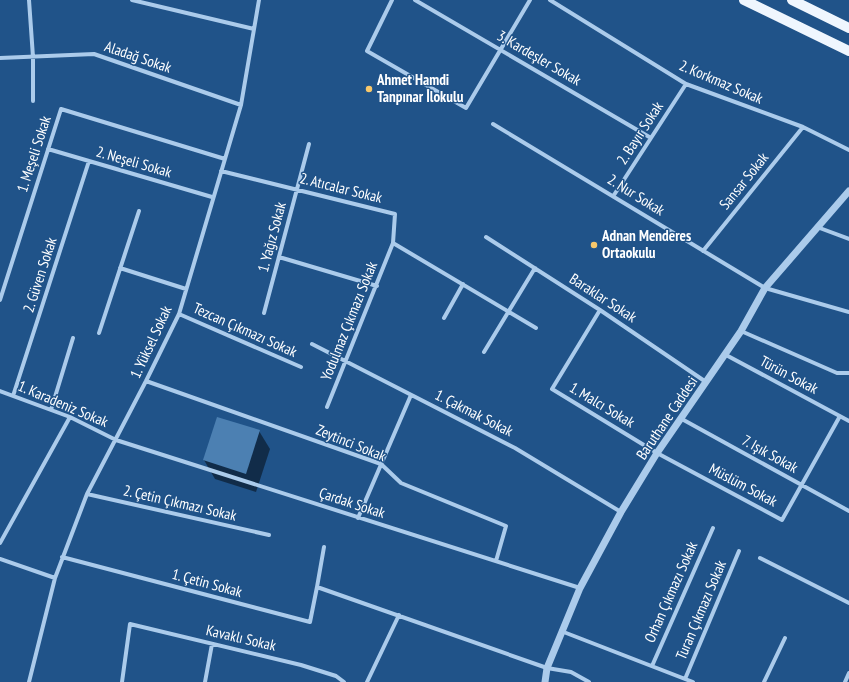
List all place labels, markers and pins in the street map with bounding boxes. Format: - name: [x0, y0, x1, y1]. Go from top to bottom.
- place label: Ahmet Hamdi Tanpınar İlokulu: [376, 70, 464, 106]
- marker: Ahmet Hamdi Tanpınar İlokulu: [364, 84, 374, 94]
- place label: Adnan Menderes Ortaokulu: [601, 226, 691, 262]
- marker: Adnan Menderes Ortaokulu: [589, 240, 599, 250]

